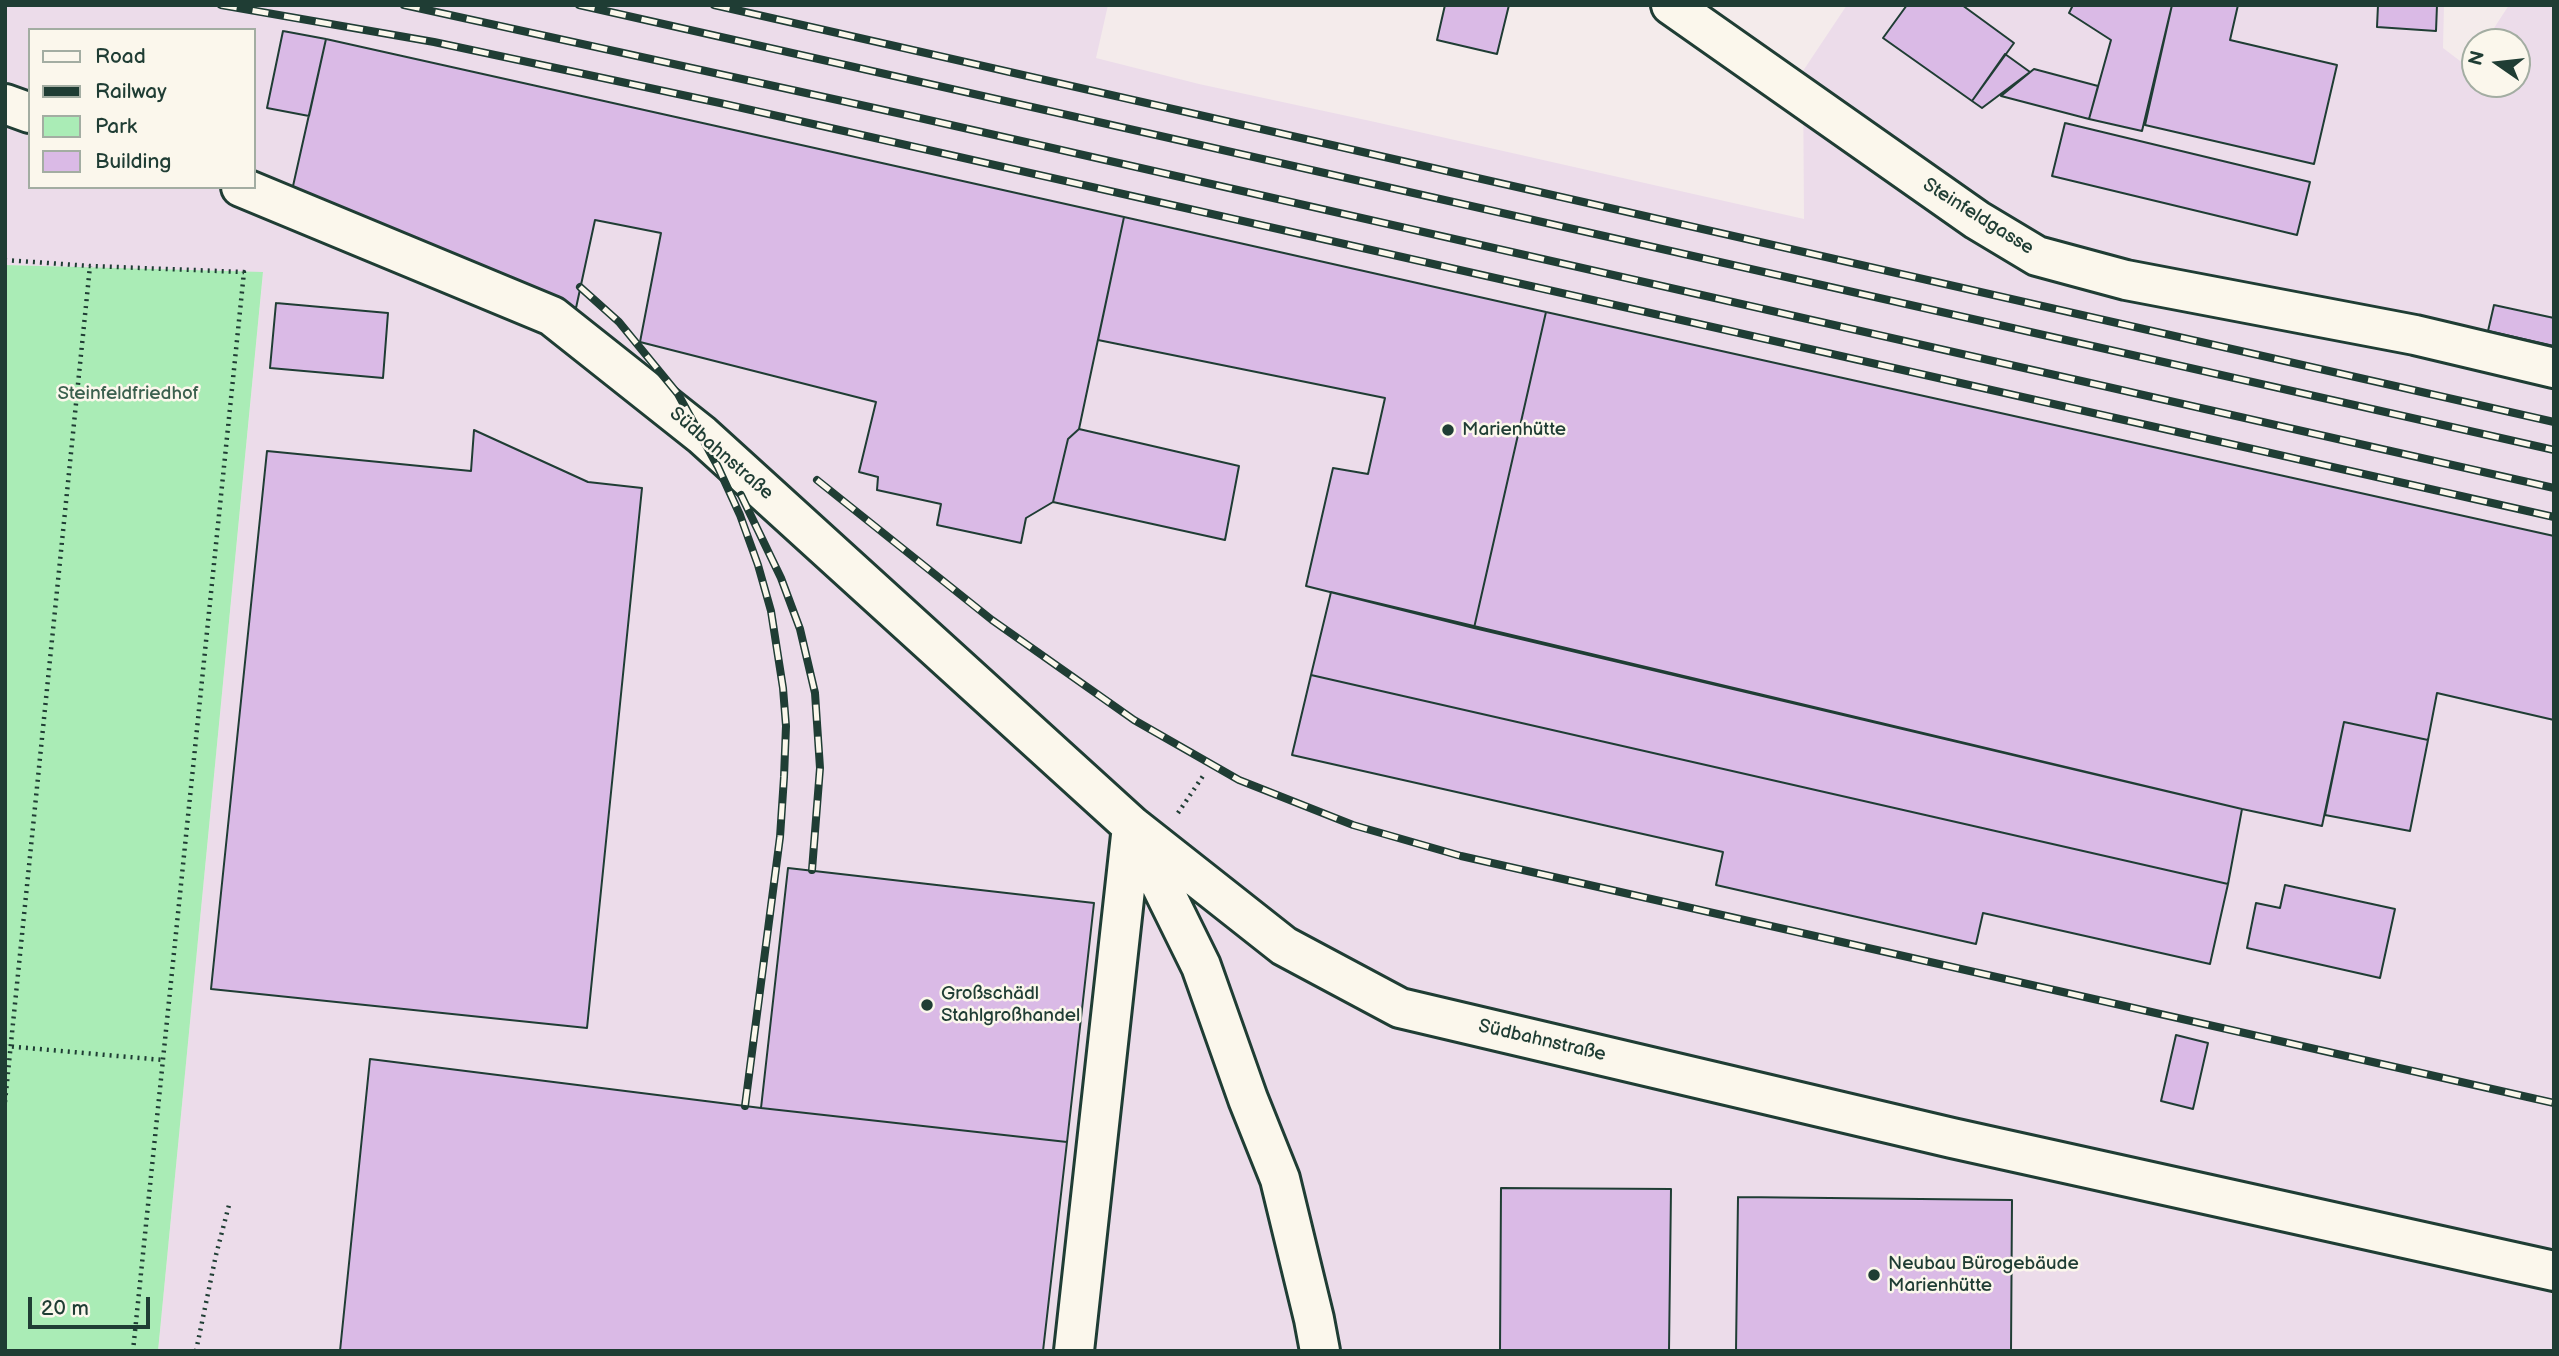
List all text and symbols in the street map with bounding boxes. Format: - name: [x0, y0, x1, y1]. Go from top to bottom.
- legend: [28, 28, 256, 189]
- north arrow: [2461, 28, 2531, 98]
- text: Road: [95, 44, 146, 69]
- text: N: [2464, 49, 2490, 68]
- text: Railway: [95, 79, 167, 104]
- text: Park: [95, 114, 137, 139]
- text: Building: [95, 149, 171, 174]
- street label: Steinfeldgasse: [1918, 174, 2038, 260]
- park label: Steinfeldfriedhof: [57, 383, 199, 405]
- street label: Südbahnstraße: [664, 403, 778, 505]
- place label: Marienhütte: [1462, 419, 1566, 441]
- marker: Marienhütte: [1440, 422, 1456, 438]
- place label: Großschädl Stahlgroßhandel: [941, 983, 1080, 1027]
- marker: Großschädl Stahlgroßhandel: [919, 997, 935, 1013]
- street label: Südbahnstraße: [1476, 1015, 1608, 1067]
- place label: Neubau Bürogebäude Marienhütte: [1888, 1253, 2079, 1297]
- marker: Neubau Bürogebäude Marienhütte: [1866, 1267, 1882, 1283]
- scale bar: [32, 1282, 154, 1326]
- text: 20 m: [41, 1296, 89, 1321]

